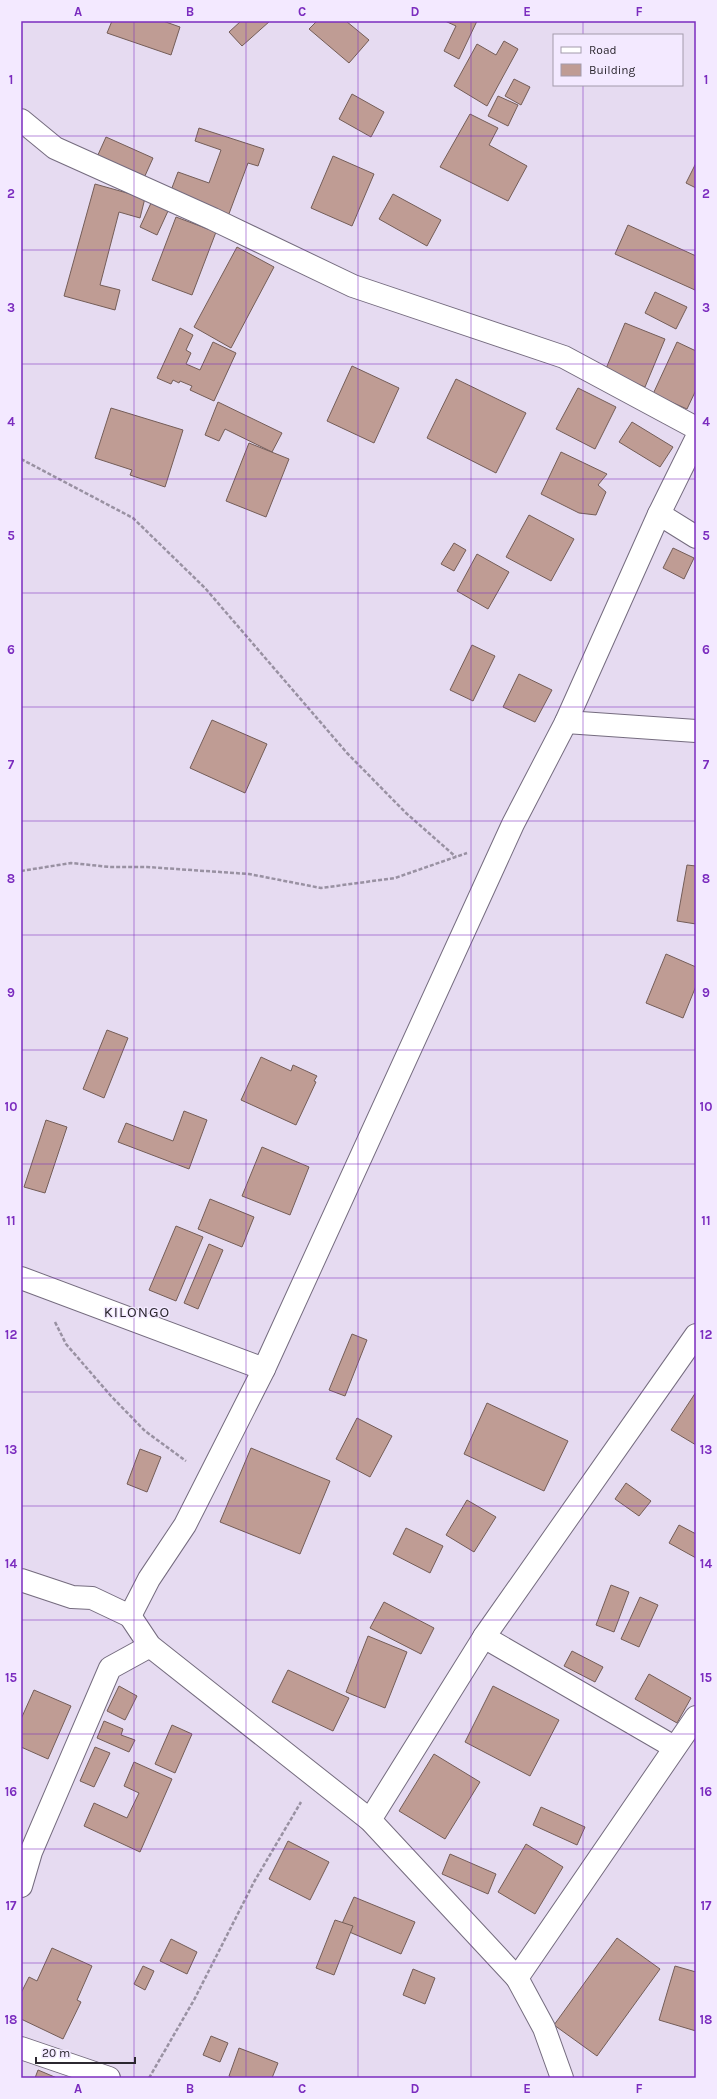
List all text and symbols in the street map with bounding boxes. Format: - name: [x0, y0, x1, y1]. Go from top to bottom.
- text: A: [74, 4, 82, 19]
- text: B: [186, 4, 194, 19]
- text: C: [298, 4, 306, 19]
- text: D: [411, 4, 420, 19]
- text: E: [523, 4, 531, 19]
- text: F: [635, 4, 643, 19]
- legend: [553, 34, 683, 86]
- text: Road: [589, 43, 617, 57]
- text: Building: [589, 63, 636, 77]
- text: 1: [9, 72, 13, 87]
- text: 1: [704, 72, 708, 87]
- text: 2: [7, 186, 15, 201]
- text: 2: [702, 186, 710, 201]
- text: 3: [7, 300, 15, 315]
- text: 3: [702, 300, 710, 315]
- text: 4: [7, 414, 15, 429]
- text: 4: [702, 414, 710, 429]
- text: 5: [7, 528, 15, 543]
- text: 5: [702, 528, 710, 543]
- text: 6: [7, 642, 15, 657]
- text: 6: [702, 642, 710, 657]
- text: 7: [8, 757, 15, 772]
- text: 7: [703, 757, 710, 772]
- text: 8: [7, 871, 15, 886]
- text: 8: [702, 871, 710, 886]
- text: 9: [7, 985, 15, 1000]
- text: 9: [702, 985, 710, 1000]
- text: 10: [5, 1099, 17, 1114]
- text: 10: [700, 1099, 712, 1114]
- text: 11: [6, 1213, 16, 1228]
- text: 11: [701, 1213, 711, 1228]
- district label: KILONGO: [104, 1303, 170, 1321]
- text: 12: [5, 1327, 17, 1342]
- text: 12: [700, 1327, 712, 1342]
- text: 13: [5, 1442, 17, 1457]
- text: 13: [700, 1442, 712, 1457]
- text: 14: [5, 1556, 17, 1571]
- text: 14: [700, 1556, 712, 1571]
- text: 15: [5, 1670, 18, 1685]
- text: 15: [700, 1670, 713, 1685]
- text: 16: [5, 1784, 17, 1799]
- text: 16: [700, 1784, 712, 1799]
- text: 17: [5, 1898, 17, 1913]
- text: 17: [700, 1898, 712, 1913]
- text: 18: [4, 2012, 18, 2027]
- text: 18: [699, 2012, 713, 2027]
- scale bar: [36, 2039, 135, 2065]
- text: 20 m: [42, 2046, 70, 2060]
- text: A: [74, 2081, 82, 2096]
- text: B: [186, 2081, 194, 2096]
- text: C: [298, 2081, 306, 2096]
- text: D: [411, 2081, 420, 2096]
- text: E: [523, 2081, 531, 2096]
- text: F: [635, 2081, 643, 2096]

